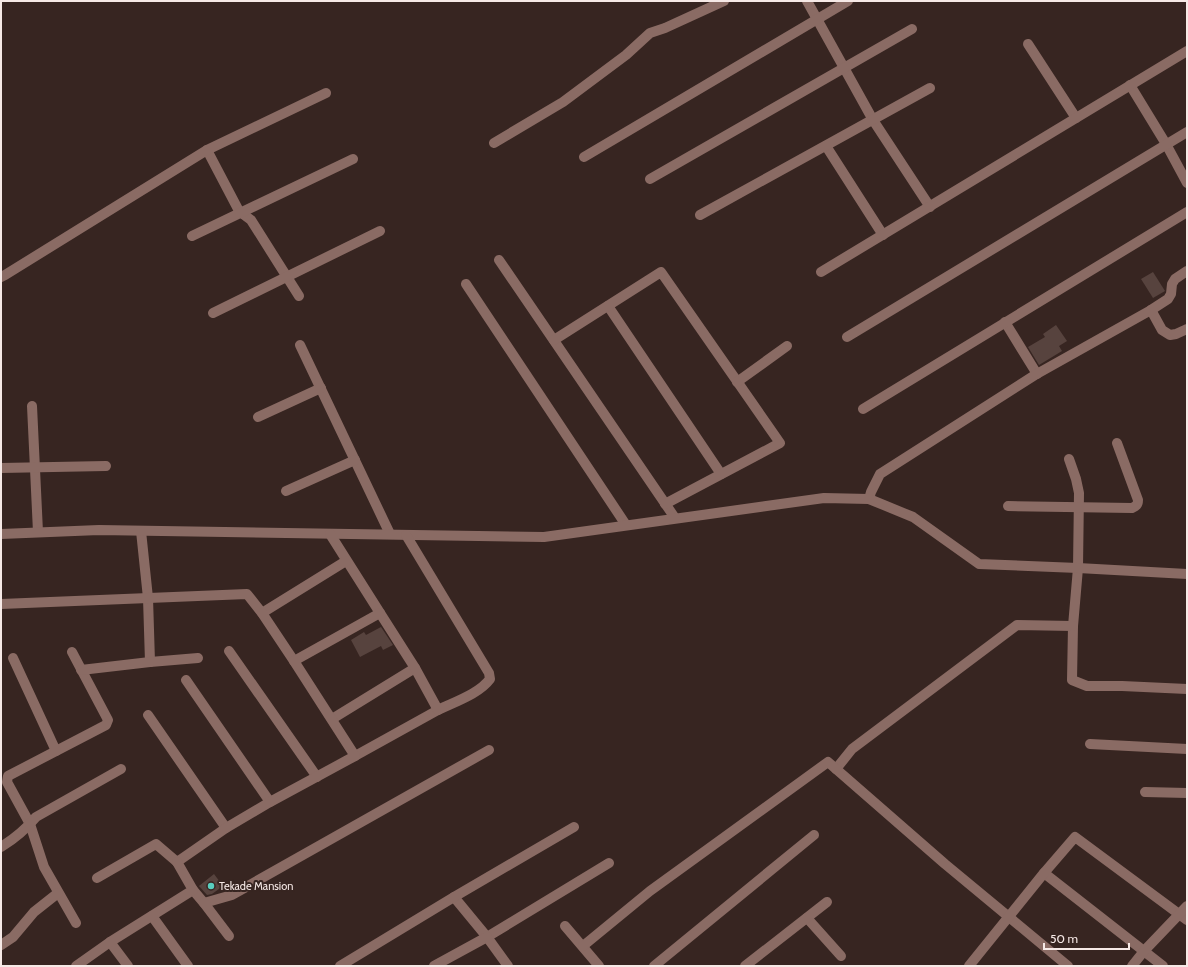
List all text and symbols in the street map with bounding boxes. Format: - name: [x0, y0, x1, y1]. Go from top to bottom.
- place label: Tekade Mansion: [219, 879, 293, 893]
- marker: Tekade Mansion: [206, 881, 216, 891]
- scale bar: [1044, 925, 1129, 951]
- text: 50 m: [1050, 931, 1078, 946]

